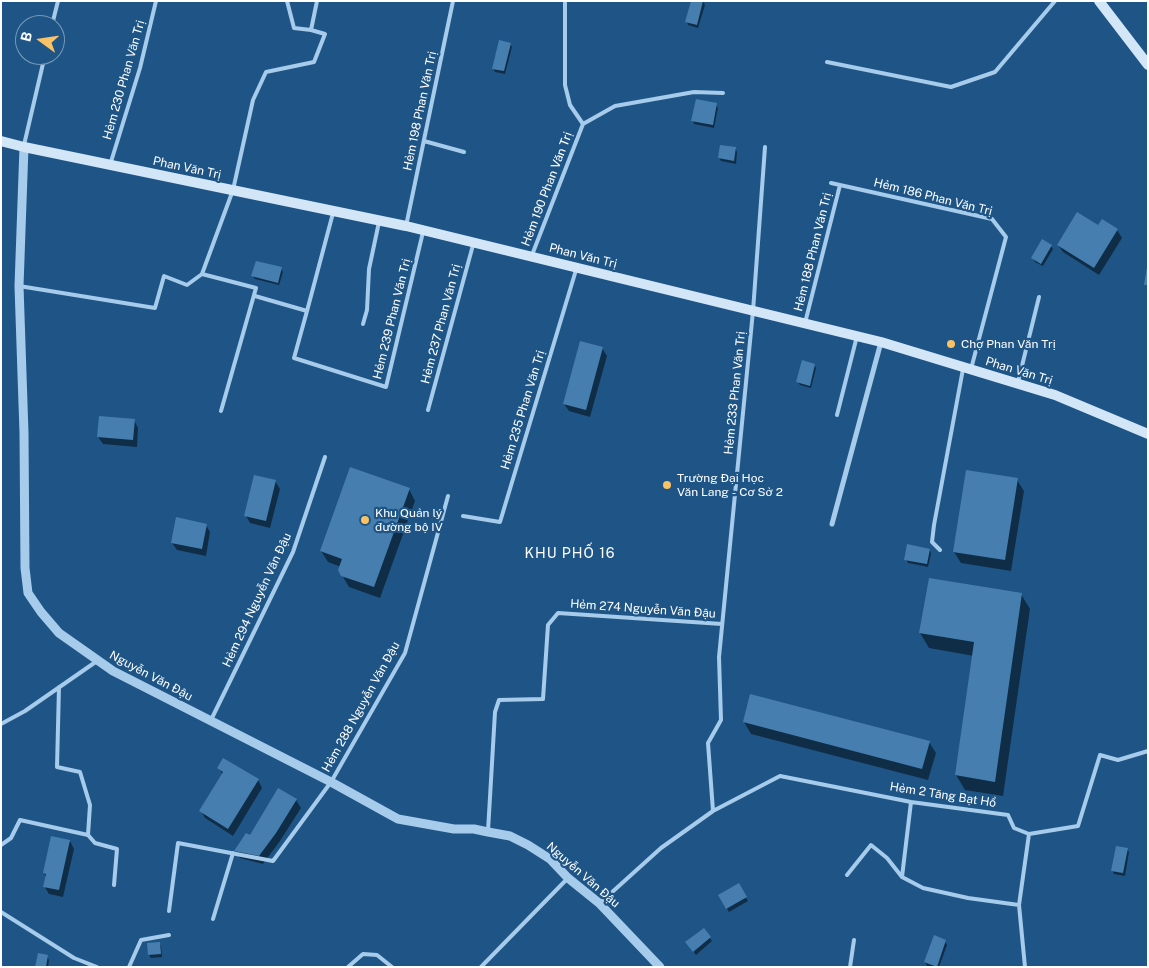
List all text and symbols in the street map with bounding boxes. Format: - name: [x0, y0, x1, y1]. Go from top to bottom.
- north arrow: [15, 15, 65, 65]
- street label: Hẻm 230 Phan Văn Trị: [100, 19, 148, 141]
- text: B: [17, 30, 35, 43]
- street label: Hẻm 198 Phan Văn Trị: [400, 50, 440, 172]
- street label: Hẻm 190 Phan Văn Trị: [519, 130, 575, 248]
- street label: Phan Văn Trị: [152, 154, 222, 182]
- street label: Hẻm 186 Phan Văn Trị: [872, 175, 994, 219]
- street label: Hẻm 188 Phan Văn Trị: [791, 191, 835, 313]
- street label: Phan Văn Trị: [548, 241, 618, 271]
- street label: Hẻm 239 Phan Văn Trị: [370, 257, 414, 381]
- street label: Hẻm 237 Phan Văn Trị: [418, 263, 464, 385]
- street label: Hẻm 233 Phan Văn Trị: [721, 331, 749, 455]
- place label: Chợ Phan Văn Trị: [961, 337, 1056, 351]
- marker: Chợ Phan Văn Trị: [945, 338, 957, 350]
- street label: Hẻm 235 Phan Văn Trị: [498, 349, 548, 471]
- street label: Phan Văn Trị: [984, 354, 1054, 388]
- place label: Trường Đại Học Văn Lang - Cơ Sở 2: [677, 471, 783, 499]
- marker: Trường Đại Học Văn Lang - Cơ Sở 2: [661, 479, 673, 491]
- place label: Khu Quản lý đường bộ IV: [375, 506, 443, 534]
- marker: Khu Quản lý đường bộ IV: [359, 514, 371, 526]
- street label: Hẻm 294 Nguyễn Văn Đậu: [220, 531, 294, 669]
- district label: KHU PHỐ 16: [523, 546, 617, 562]
- street label: Hẻm 274 Nguyễn Văn Đậu: [570, 597, 716, 621]
- street label: Hẻm 288 Nguyễn Văn Đậu: [319, 639, 403, 775]
- street label: Nguyễn Văn Đậu: [107, 648, 195, 704]
- street label: Hẻm 2 Tăng Bạt Hổ: [889, 779, 997, 811]
- street label: Nguyễn Văn Đậu: [543, 839, 623, 911]

